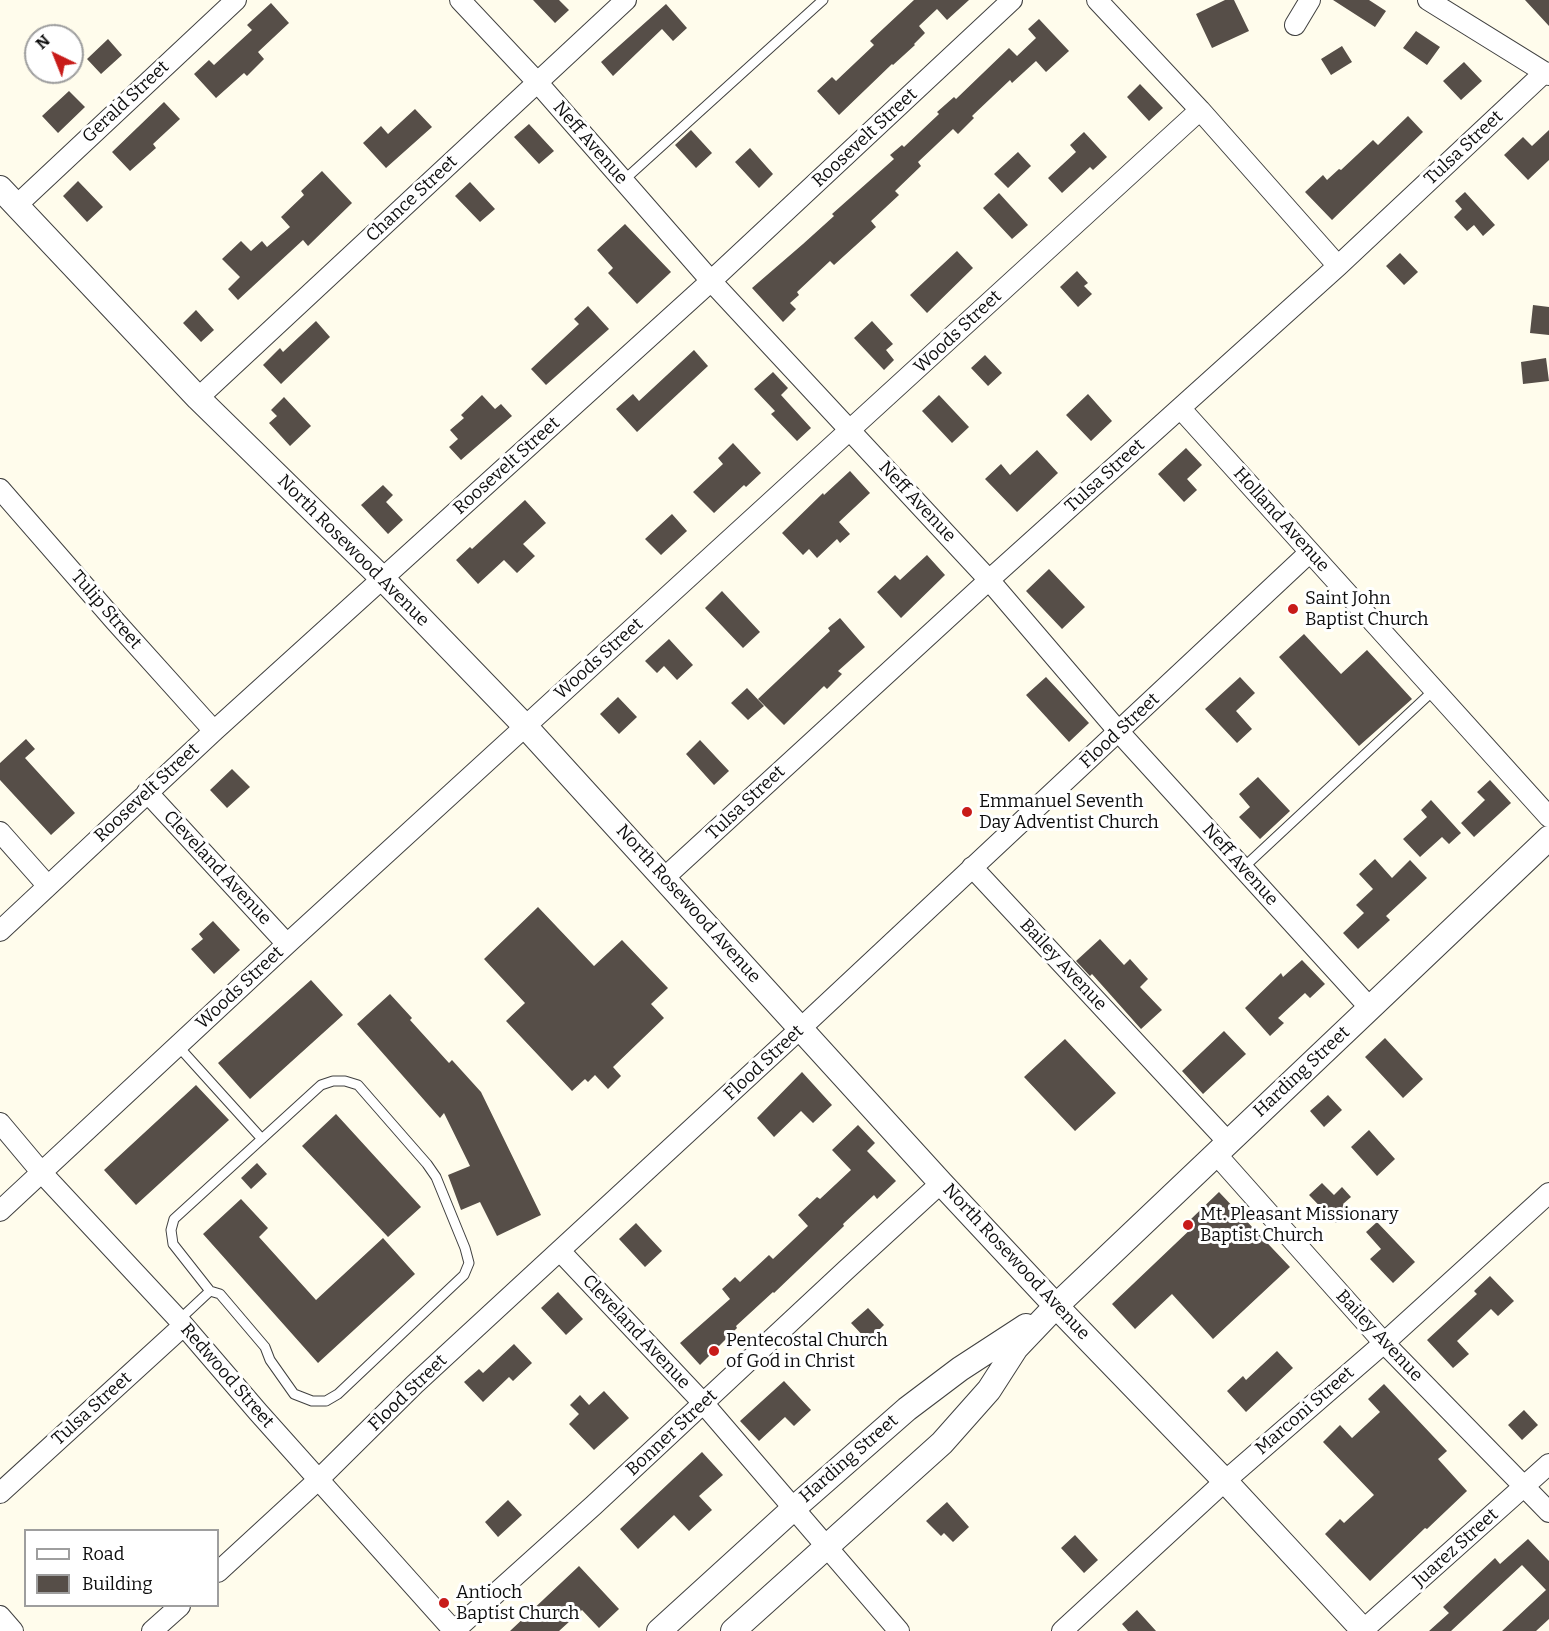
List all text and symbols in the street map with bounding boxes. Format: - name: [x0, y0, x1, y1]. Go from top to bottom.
- north arrow: [24, 24, 84, 84]
- text: N: [32, 31, 54, 53]
- street label: Gerald Street: [78, 56, 174, 148]
- street label: Roosevelt Street: [808, 84, 922, 192]
- street label: Neff Avenue: [548, 97, 632, 189]
- street label: Tulsa Street: [1420, 106, 1508, 190]
- street label: Chance Street: [362, 151, 462, 247]
- street label: Woods Street: [910, 286, 1006, 378]
- street label: Roosevelt Street: [449, 413, 565, 519]
- street label: Tulsa Street: [1061, 435, 1149, 517]
- street label: Neff Avenue: [874, 457, 960, 547]
- street label: Holland Avenue: [1228, 463, 1334, 577]
- street label: North Rosewood Avenue: [273, 471, 433, 631]
- street label: Tulip Street: [66, 566, 146, 654]
- place label: Saint John Baptist Church: [1305, 588, 1428, 630]
- marker: Saint John Baptist Church: [1286, 602, 1300, 616]
- street label: Woods Street: [550, 614, 648, 704]
- street label: Flood Street: [1076, 689, 1164, 773]
- street label: Roosevelt Street: [90, 739, 204, 847]
- street label: Tulsa Street: [702, 761, 790, 845]
- place label: Emmanuel Seventh Day Adventist Church: [979, 791, 1159, 834]
- marker: Emmanuel Seventh Day Adventist Church: [960, 805, 974, 819]
- street label: Cleveland Avenue: [158, 806, 276, 930]
- street label: North Rosewood Avenue: [611, 820, 765, 988]
- street label: Neff Avenue: [1198, 820, 1282, 910]
- street label: Bailey Avenue: [1015, 915, 1111, 1015]
- street label: Woods Street: [192, 942, 288, 1034]
- street label: Flood Street: [720, 1021, 808, 1105]
- street label: Harding Street: [1250, 1022, 1354, 1122]
- street label: North Rosewood Avenue: [938, 1179, 1094, 1345]
- place label: Mt. Pleasant Missionary Baptist Church: [1200, 1204, 1399, 1246]
- marker: Mt. Pleasant Missionary Baptist Church: [1181, 1218, 1195, 1232]
- street label: Cleveland Avenue: [577, 1270, 695, 1394]
- street label: Bailey Avenue: [1331, 1286, 1427, 1386]
- street label: Redwood Street: [176, 1319, 278, 1433]
- place label: Pentecostal Church of God in Christ: [726, 1330, 888, 1372]
- marker: Pentecostal Church of God in Christ: [707, 1344, 721, 1358]
- street label: Flood Street: [364, 1350, 452, 1436]
- street label: Marconi Street: [1251, 1362, 1359, 1460]
- street label: Tulsa Street: [48, 1368, 136, 1450]
- street label: Bonner Street: [622, 1385, 722, 1481]
- street label: Harding Street: [795, 1410, 903, 1508]
- street label: Juarez Street: [1409, 1504, 1503, 1592]
- legend: [24, 1529, 219, 1607]
- text: Road: [82, 1543, 124, 1565]
- text: Building: [82, 1573, 153, 1595]
- place label: Antioch Baptist Church: [456, 1582, 579, 1624]
- marker: Antioch Baptist Church: [437, 1596, 451, 1610]

